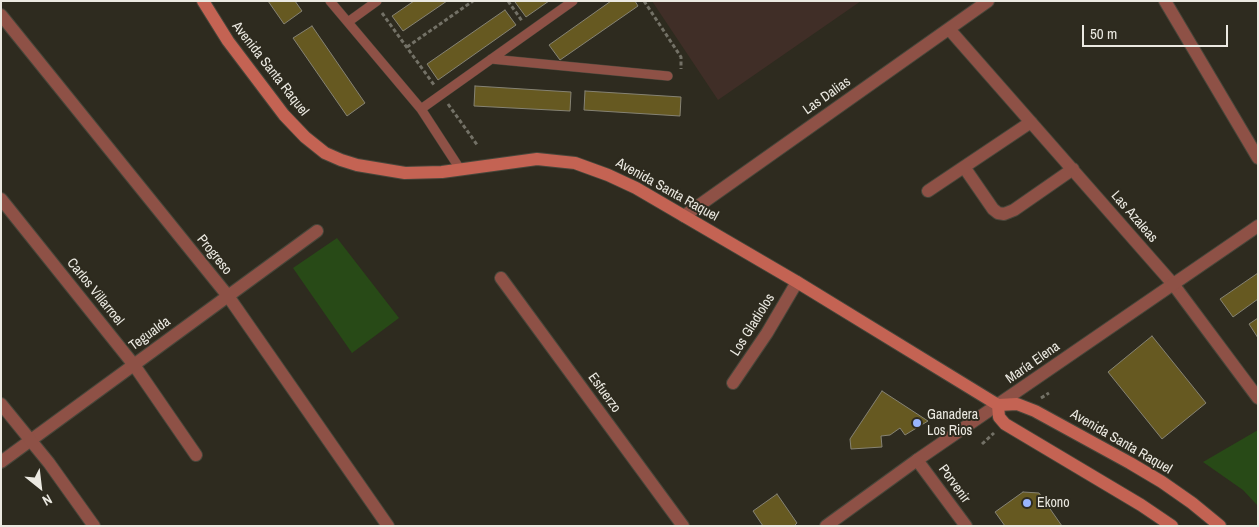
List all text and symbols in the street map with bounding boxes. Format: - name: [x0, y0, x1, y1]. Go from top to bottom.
- scale bar: [1084, 15, 1230, 47]
- street label: Avenida Santa Raquel: [228, 19, 312, 119]
- text: 50 m: [1090, 23, 1117, 44]
- street label: Las Dalias: [800, 74, 854, 118]
- street label: Avenida Santa Raquel: [613, 155, 721, 225]
- street label: Las Azaleas: [1107, 188, 1161, 246]
- street label: Progreso: [193, 232, 235, 278]
- street label: Carlos Villarroel: [63, 255, 127, 329]
- street label: Los Gladiolos: [727, 291, 779, 359]
- street label: Tegualda: [126, 314, 174, 354]
- street label: María Elena: [1003, 338, 1063, 388]
- street label: Esfuerzo: [584, 370, 624, 416]
- street label: Avenida Santa Raquel: [1067, 406, 1175, 478]
- place label: Ganadera Los Rios: [927, 407, 978, 440]
- marker: Ganadera Los Rios: [911, 417, 923, 429]
- north arrow: [15, 462, 65, 512]
- street label: Porvenir: [934, 462, 974, 506]
- text: N: [39, 490, 55, 510]
- place label: Ekono: [1037, 495, 1070, 511]
- marker: Ekono: [1021, 497, 1033, 509]

